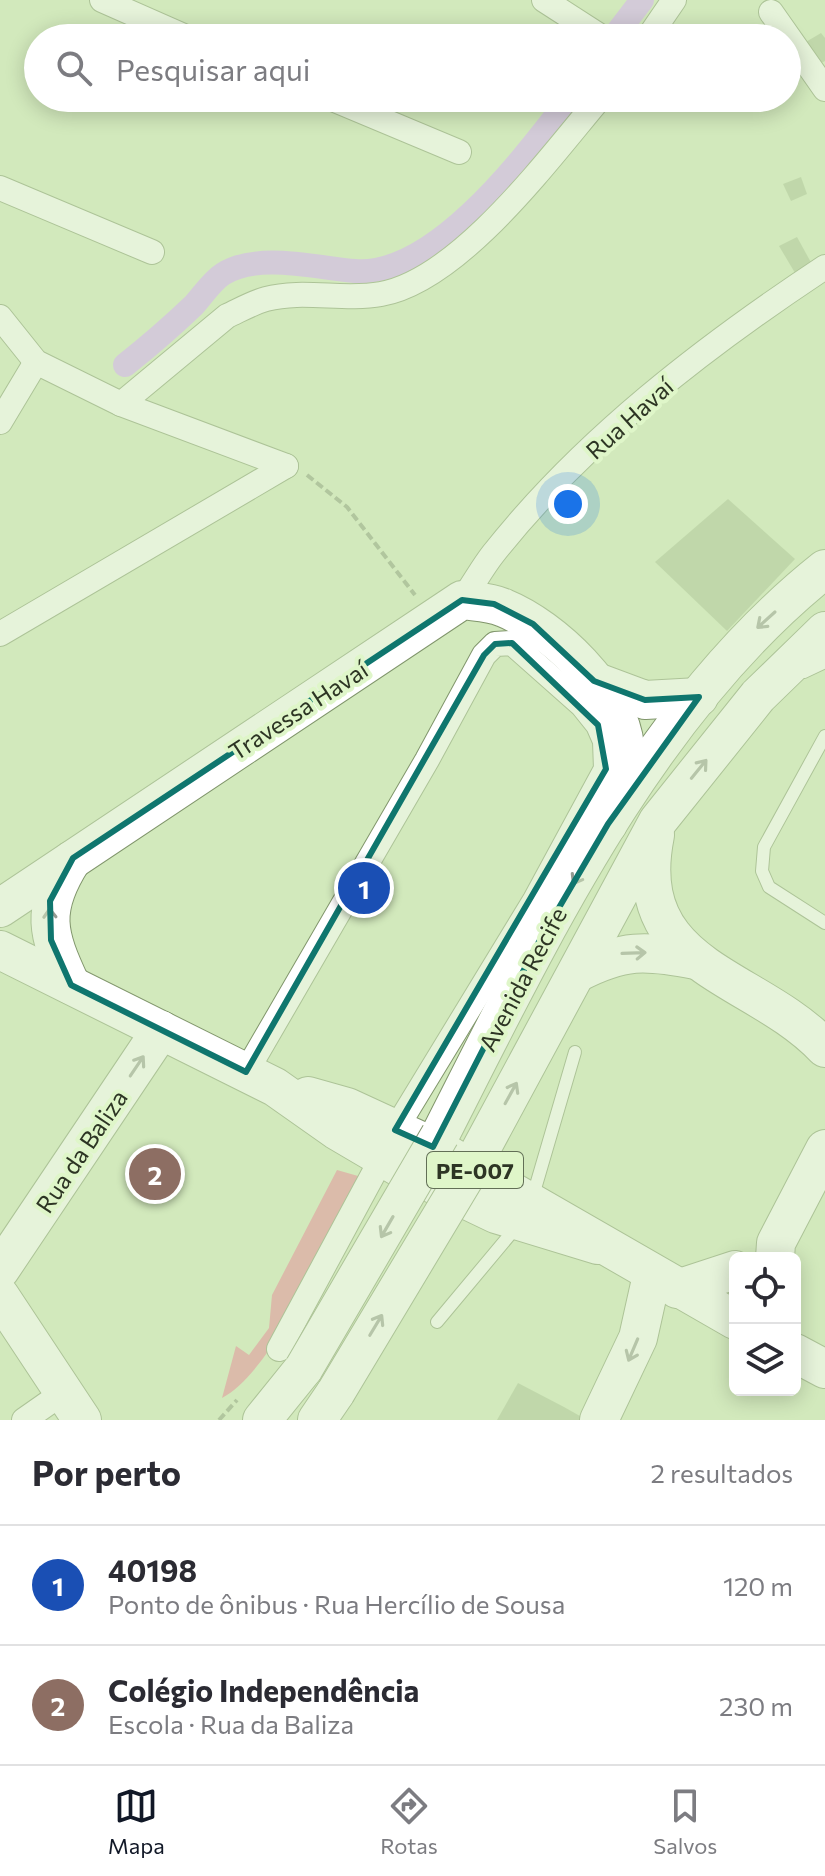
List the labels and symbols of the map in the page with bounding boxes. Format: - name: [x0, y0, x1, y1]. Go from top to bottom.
- street label: Rua Havaí: [579, 371, 679, 465]
- your location: [548, 484, 588, 524]
- one-way arrow: [757, 611, 777, 629]
- street label: Travessa Havaí: [223, 654, 374, 766]
- one-way arrow: [691, 759, 708, 780]
- pin: 1: [338, 858, 390, 918]
- one-way arrow: [571, 862, 587, 885]
- street label: Avenida Recife: [472, 902, 572, 1056]
- one-way arrow: [43, 908, 58, 934]
- one-way arrow: [620, 945, 647, 960]
- one-way arrow: [129, 1056, 145, 1078]
- one-way arrow: [504, 1082, 519, 1106]
- street label: Rua da Baliza: [29, 1084, 133, 1218]
- pin: 2: [129, 1144, 181, 1204]
- road number: PE-007: [427, 1152, 523, 1188]
- one-way arrow: [378, 1215, 394, 1238]
- one-way arrow: [368, 1314, 384, 1337]
- one-way arrow: [624, 1337, 639, 1362]

